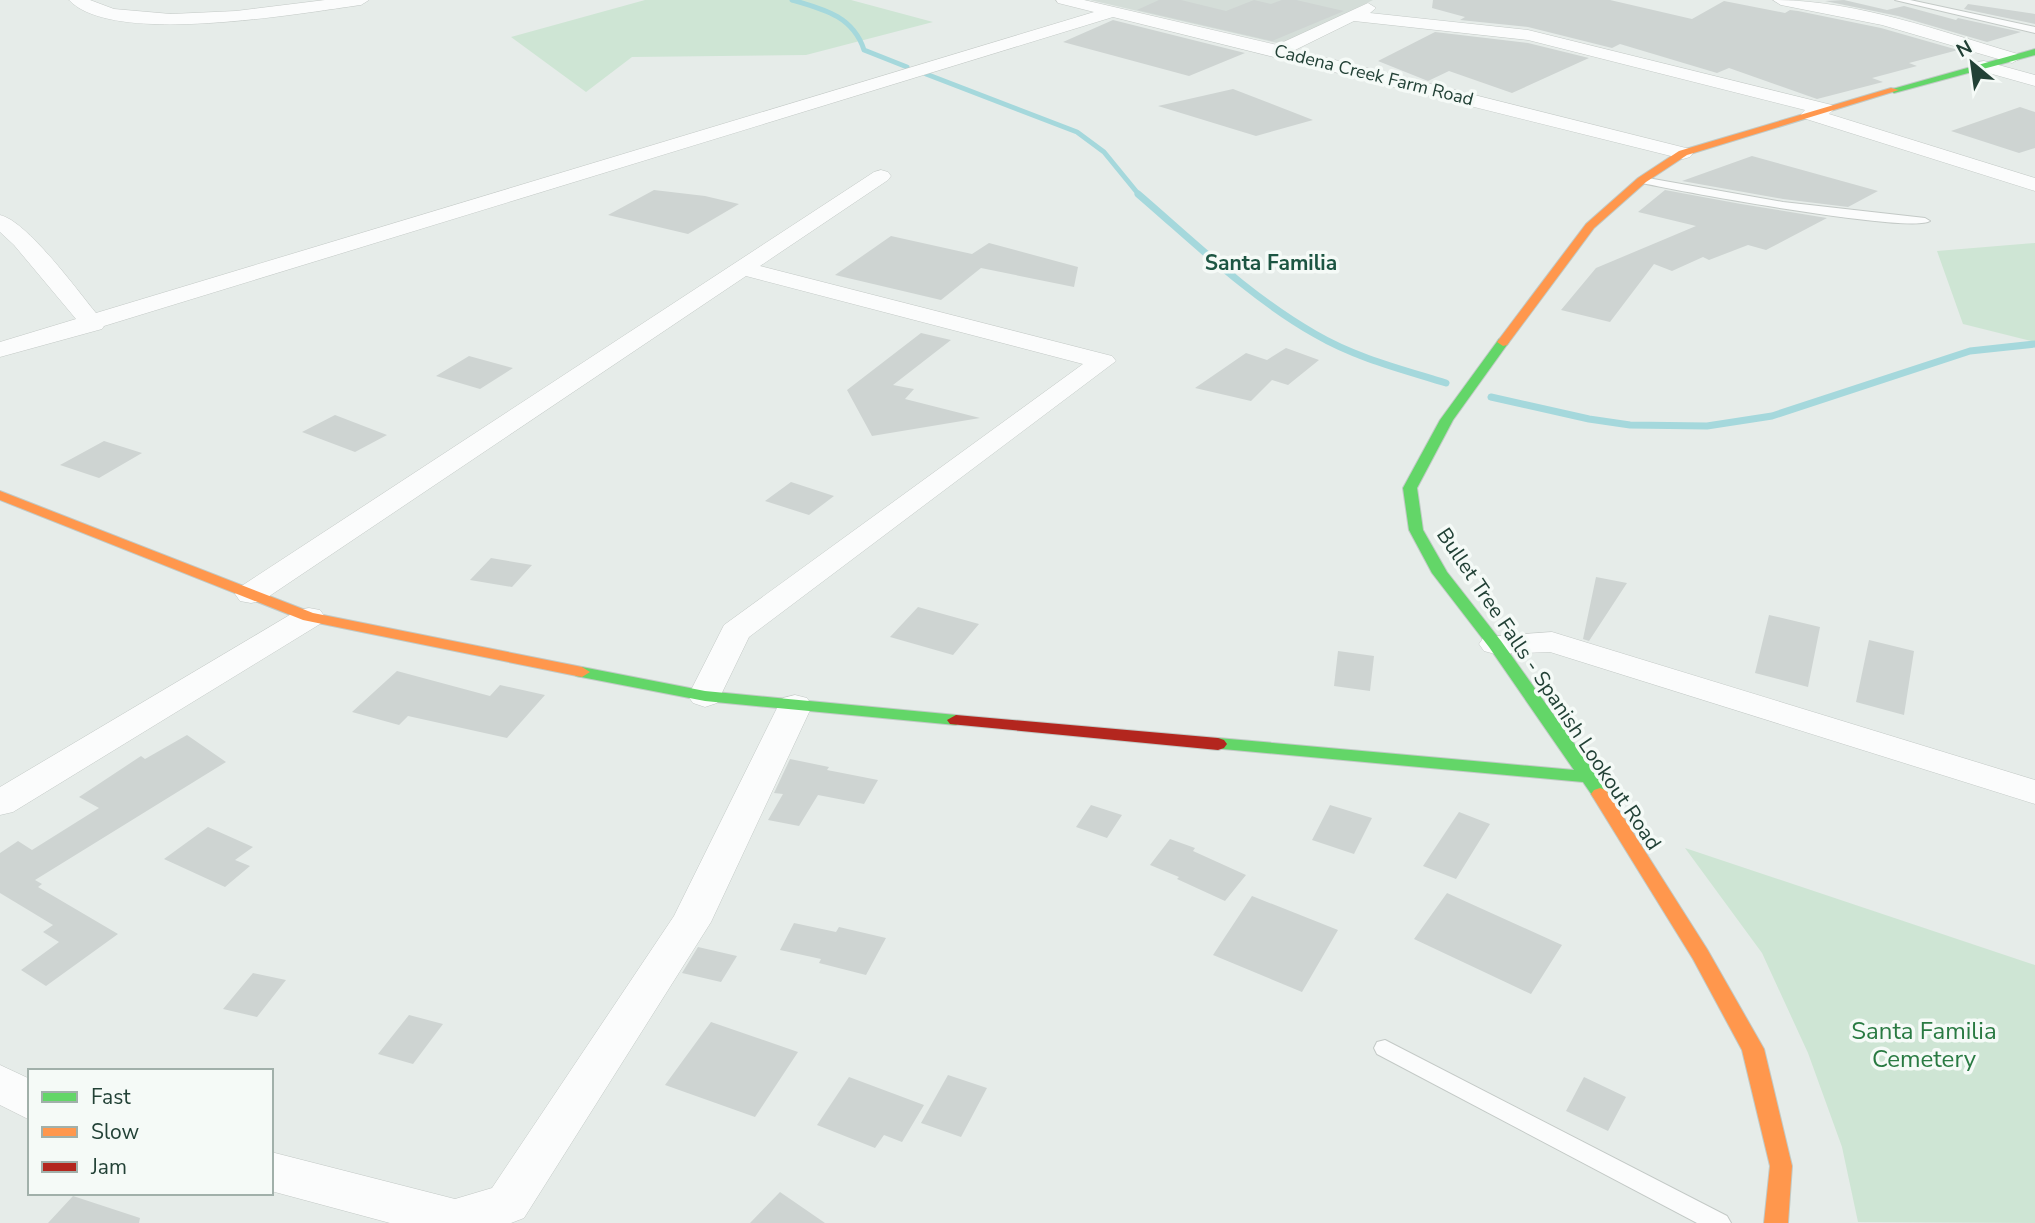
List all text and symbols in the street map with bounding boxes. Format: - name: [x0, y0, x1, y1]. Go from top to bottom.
- north arrow: [1937, 28, 2007, 98]
- text: N: [1952, 34, 1977, 64]
- street label: Cadena Creek Farm Road: [1272, 39, 1476, 111]
- district label: Santa Familia: [1205, 249, 1337, 277]
- street label: Bullet Tree Falls - Spanish Lookout Road: [1430, 522, 1668, 856]
- park label: Santa Familia Cemetery: [1851, 1015, 1997, 1075]
- legend: [28, 1069, 273, 1195]
- text: Fast: [91, 1083, 131, 1111]
- text: Slow: [91, 1118, 140, 1146]
- text: Jam: [90, 1153, 127, 1181]

